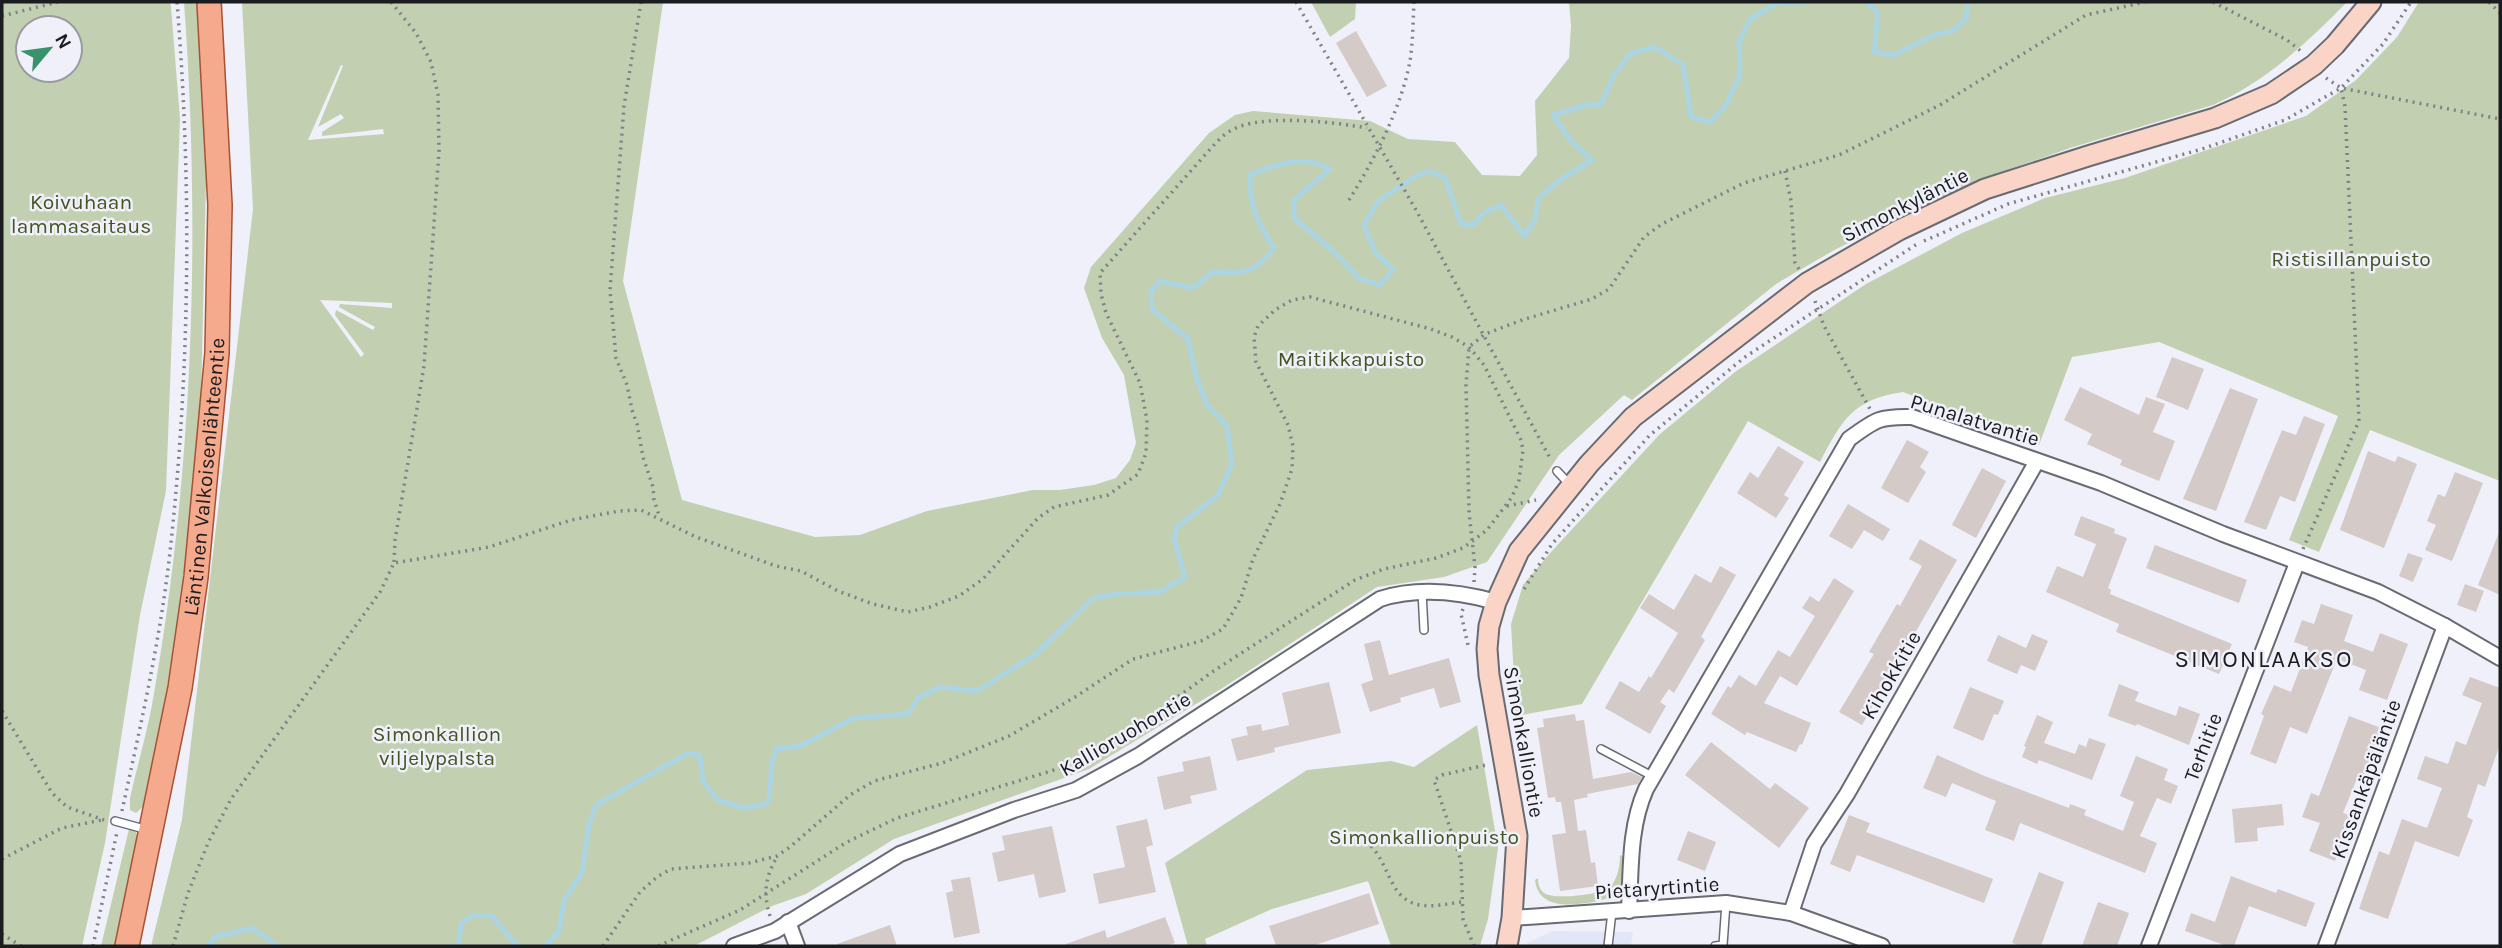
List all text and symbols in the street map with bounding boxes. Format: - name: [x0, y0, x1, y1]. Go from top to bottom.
- north arrow: [14, 14, 84, 84]
- text: N: [50, 30, 76, 53]
- street label: Simonkyläntie: [1838, 163, 1972, 247]
- park label: Koivuhaan lammasaitaus: [11, 190, 151, 238]
- park label: Ristisillanpuisto: [2271, 247, 2431, 271]
- street label: Läntinen Valkoisenlähteentie: [179, 338, 229, 618]
- park label: Maitikkapuisto: [1278, 347, 1424, 371]
- street label: Punalatvantie: [1908, 389, 2042, 451]
- street label: Kihokkitie: [1856, 627, 1926, 723]
- district label: SIMONLAAKSO: [2175, 645, 2353, 673]
- street label: Simonkalliontie: [1499, 664, 1549, 820]
- street label: Kallioruohontie: [1055, 687, 1195, 781]
- street label: Kissankäpäläntie: [2326, 696, 2406, 862]
- street label: Terhitie: [2179, 709, 2227, 785]
- park label: Simonkallion viljelypalsta: [373, 722, 501, 770]
- park label: Simonkallionpuisto: [1329, 825, 1519, 849]
- street label: Pietaryrtintie: [1594, 872, 1720, 904]

